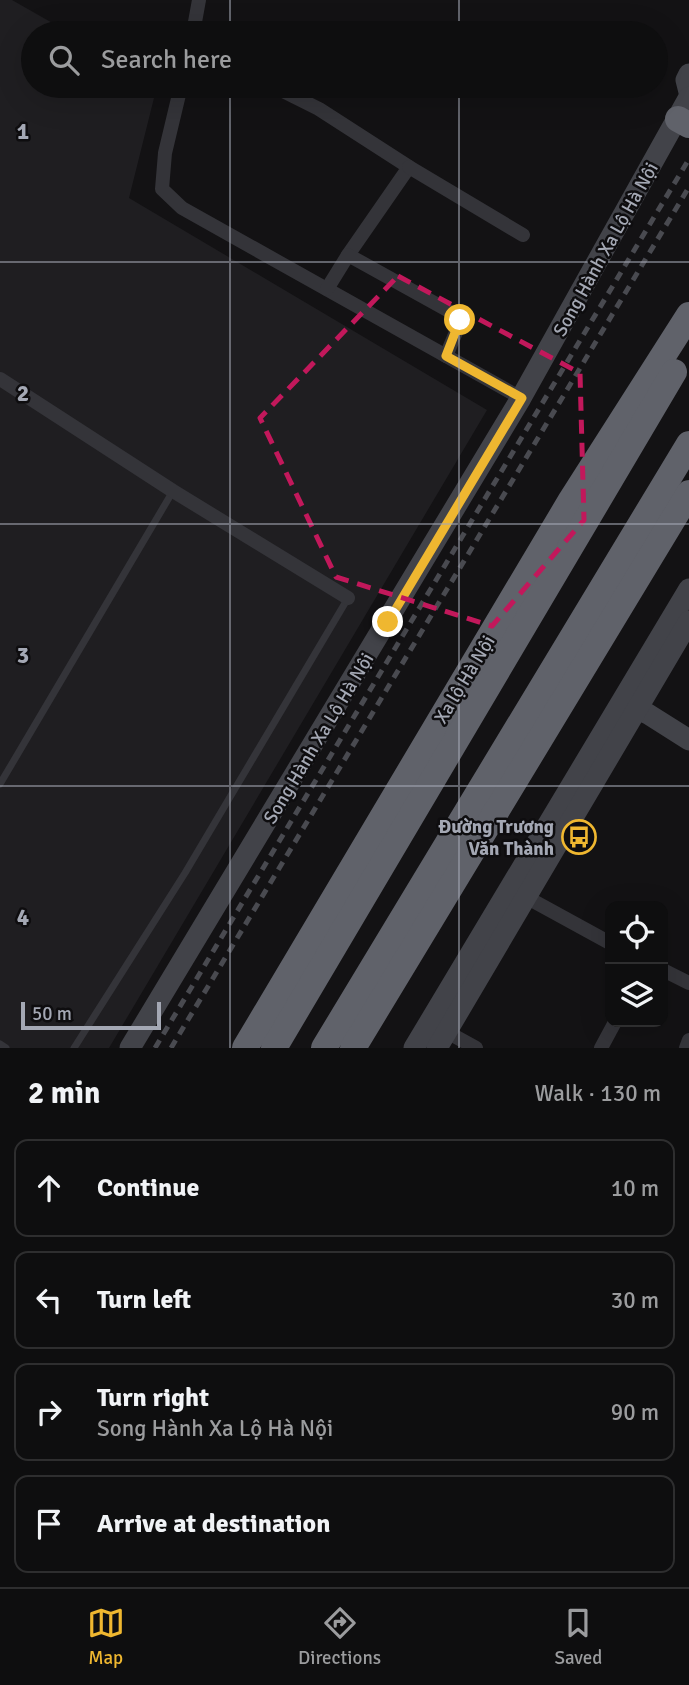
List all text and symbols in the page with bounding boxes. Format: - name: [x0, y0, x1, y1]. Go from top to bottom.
- search box: [21, 21, 668, 98]
- icon: search: [45, 41, 83, 79]
- text: Search here: [101, 44, 232, 76]
- text: 1: [17, 117, 29, 146]
- street label: Song Hành Xa Lộ Hà Nội: [548, 158, 664, 341]
- route start: [444, 304, 475, 335]
- text: 2: [17, 379, 29, 408]
- route end: [372, 606, 403, 637]
- street label: Xa lộ Hà Nội: [429, 631, 501, 728]
- text: 3: [17, 641, 29, 670]
- street label: Song Hành Xa Lộ Hà Nội: [258, 649, 379, 828]
- place label: Đường Trương Văn Thành: [438, 815, 554, 861]
- bus stop icon: Đường Trương Văn Thành: [560, 818, 598, 856]
- map controls: [605, 901, 668, 1027]
- button: locate: [605, 901, 668, 964]
- text: 4: [17, 903, 29, 932]
- button: layers: [605, 964, 668, 1027]
- scale bar: [21, 999, 161, 1031]
- text: 50 m: [32, 1002, 72, 1026]
- text: 2 min: [28, 1075, 100, 1112]
- text: Walk · 130 m: [535, 1079, 661, 1108]
- icon: ahead: [30, 1169, 68, 1207]
- text: Continue: [97, 1172, 199, 1204]
- text: 10 m: [611, 1174, 659, 1203]
- icon: left: [30, 1281, 68, 1319]
- text: Turn left: [97, 1284, 191, 1316]
- text: 30 m: [611, 1286, 659, 1315]
- text: Turn right: [97, 1382, 209, 1414]
- icon: right: [30, 1393, 68, 1431]
- text: 90 m: [611, 1398, 659, 1427]
- text: Song Hành Xa Lộ Hà Nội: [97, 1414, 333, 1443]
- icon: arrive: [30, 1505, 68, 1543]
- text: Arrive at destination: [97, 1508, 330, 1540]
- tab: Map: [87, 1604, 125, 1670]
- tab: Directions: [298, 1604, 381, 1670]
- tab: Saved: [554, 1604, 602, 1670]

